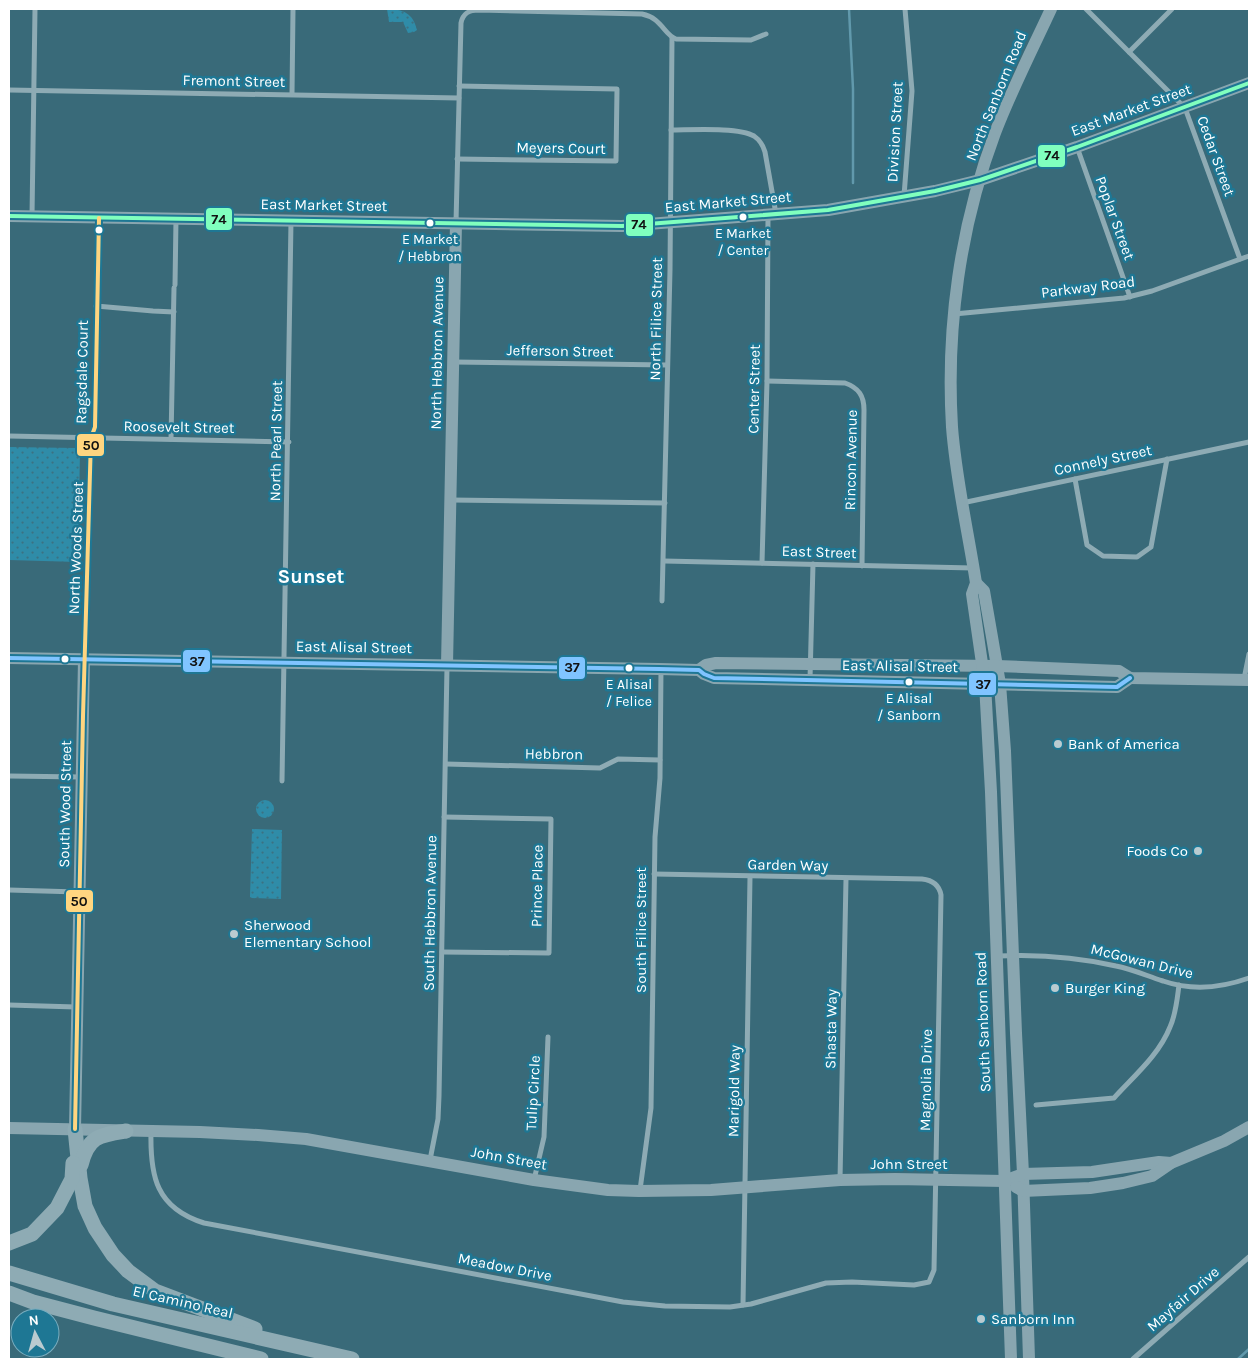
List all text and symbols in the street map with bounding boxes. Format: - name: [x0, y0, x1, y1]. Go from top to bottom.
- street label: North Sanborn Road: [962, 29, 1030, 163]
- street label: Fremont Street: [183, 71, 286, 91]
- street label: East Market Street: [1068, 80, 1194, 140]
- street label: Division Street: [883, 81, 907, 183]
- street label: Cedar Street: [1193, 113, 1239, 199]
- street label: Meyers Court: [516, 138, 606, 158]
- line badge: 74: [1037, 144, 1066, 168]
- text: 74: [1044, 147, 1060, 164]
- street label: Poplar Street: [1092, 174, 1139, 263]
- street label: East Market Street: [664, 187, 792, 216]
- street label: East Market Street: [261, 195, 388, 215]
- line badge: 74: [205, 207, 233, 231]
- text: 74: [211, 211, 227, 228]
- marker: E Market / Center: [738, 212, 748, 222]
- line badge: 74: [625, 213, 654, 237]
- text: 74: [631, 216, 647, 233]
- marker: E Market / Hebbron: [425, 218, 435, 228]
- unlabelled marker: [94, 225, 104, 235]
- place label: E Market / Center: [715, 225, 771, 259]
- place label: E Market / Hebbron: [398, 231, 462, 265]
- street label: North Filice Street: [646, 257, 666, 381]
- street label: Parkway Road: [1040, 272, 1136, 302]
- street label: North Hebbron Avenue: [427, 276, 447, 430]
- street label: Ragsdale Court: [72, 320, 92, 424]
- street label: Jefferson Street: [506, 341, 614, 361]
- street label: Center Street: [744, 344, 764, 434]
- street label: North Pearl Street: [266, 380, 286, 502]
- street label: Rincon Avenue: [841, 410, 861, 510]
- street label: Roosevelt Street: [123, 417, 235, 437]
- line badge: 50: [76, 433, 105, 457]
- text: 50: [82, 437, 100, 454]
- street label: Connely Street: [1053, 441, 1154, 479]
- street label: North Woods Street: [65, 481, 87, 615]
- street label: East Street: [781, 542, 857, 562]
- district label: Sunset: [278, 565, 345, 588]
- street label: East Alisal Street: [296, 637, 413, 657]
- line badge: 37: [182, 649, 211, 673]
- text: 37: [189, 653, 205, 670]
- unlabelled marker: [60, 654, 70, 664]
- line badge: 37: [558, 656, 586, 680]
- street label: East Alisal Street: [842, 656, 959, 676]
- text: 37: [564, 659, 580, 676]
- marker: E Alisal / Felice: [624, 663, 634, 673]
- line badge: 37: [968, 672, 997, 696]
- place label: E Alisal / Felice: [606, 676, 652, 710]
- text: 37: [975, 676, 991, 693]
- marker: E Alisal / Sanborn: [904, 677, 914, 687]
- place label: E Alisal / Sanborn: [877, 690, 941, 724]
- place label: Bank of America: [1068, 735, 1180, 753]
- marker: Bank of America: [1052, 738, 1064, 750]
- street label: South Wood Street: [55, 740, 75, 868]
- street label: Hebbron: [525, 744, 583, 764]
- street label: South Hebbron Avenue: [420, 835, 440, 991]
- place label: Foods Co: [1126, 842, 1188, 860]
- street label: Prince Place: [527, 845, 547, 927]
- marker: Foods Co: [1192, 845, 1204, 857]
- street label: Garden Way: [747, 855, 829, 875]
- street label: South Filice Street: [632, 867, 650, 993]
- line badge: 50: [65, 889, 94, 913]
- text: 50: [70, 893, 88, 910]
- place label: Sherwood Elementary School: [244, 916, 371, 951]
- marker: Sherwood Elementary School: [228, 928, 240, 940]
- street label: McGowan Drive: [1089, 940, 1195, 982]
- street label: South Sanborn Road: [972, 951, 994, 1093]
- place label: Burger King: [1065, 979, 1145, 997]
- marker: Burger King: [1049, 982, 1061, 994]
- street label: Shasta Way: [821, 989, 841, 1069]
- street label: Magnolia Drive: [916, 1029, 936, 1131]
- street label: Marigold Way: [724, 1045, 744, 1137]
- street label: Tulip Circle: [522, 1055, 544, 1131]
- street label: John Street: [469, 1142, 549, 1174]
- street label: John Street: [870, 1155, 948, 1173]
- street label: Meadow Drive: [457, 1249, 553, 1285]
- street label: Mayfair Drive: [1143, 1263, 1223, 1335]
- street label: El Camino Real: [131, 1282, 235, 1322]
- north arrow: [10, 1308, 60, 1358]
- place label: Sanborn Inn: [991, 1310, 1075, 1328]
- text: N: [28, 1312, 40, 1330]
- marker: Sanborn Inn: [975, 1313, 987, 1325]

